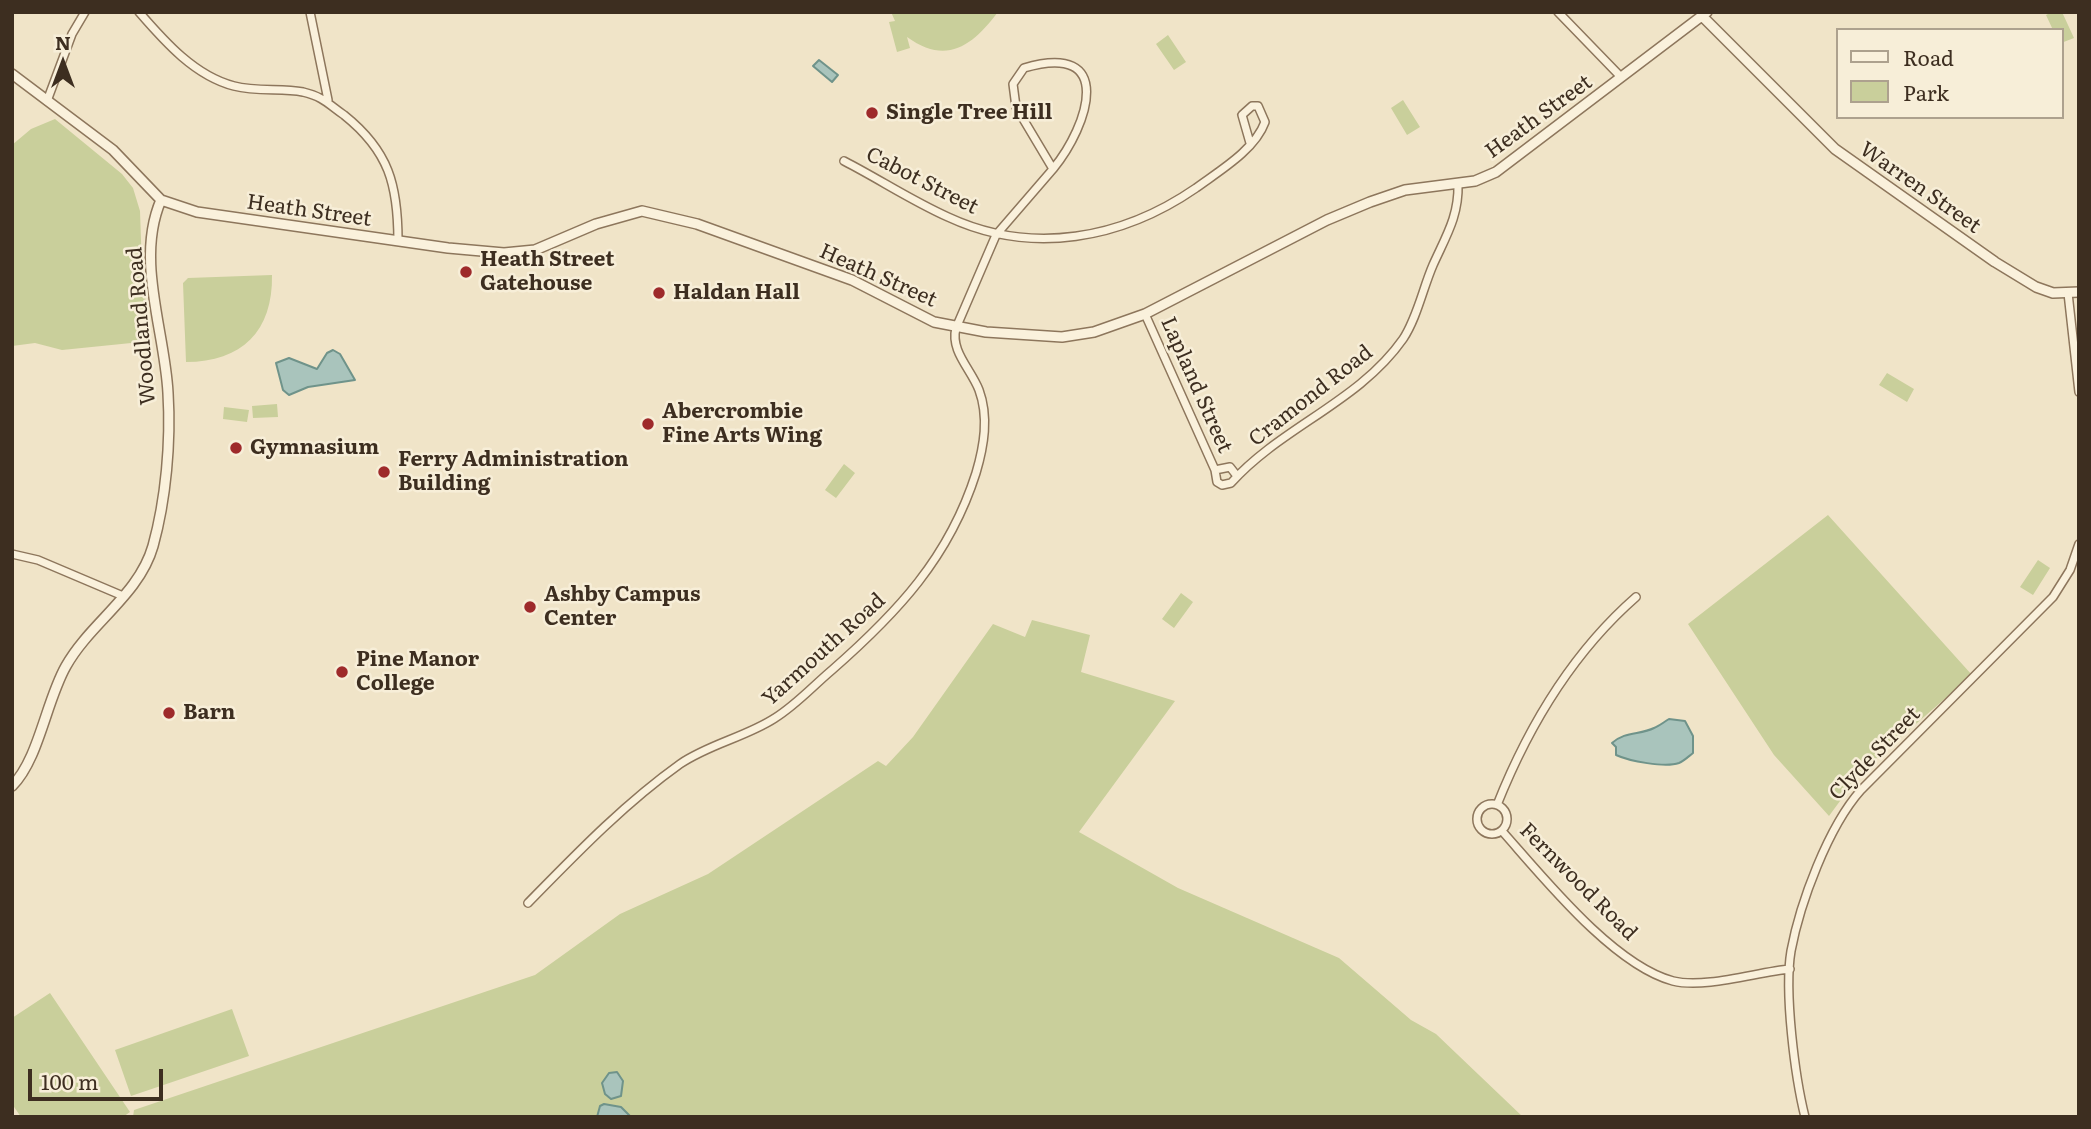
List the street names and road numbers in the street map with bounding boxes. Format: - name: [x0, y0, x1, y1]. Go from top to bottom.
- street label: Heath Street: [1481, 70, 1597, 164]
- street label: Warren Street: [1855, 137, 1985, 239]
- street label: Cabot Street: [862, 142, 982, 220]
- street label: Heath Street: [245, 190, 373, 232]
- street label: Heath Street: [815, 239, 941, 313]
- street label: Woodland Road: [123, 246, 161, 406]
- street label: Lapland Street: [1155, 313, 1237, 457]
- street label: Cramond Road: [1244, 340, 1378, 452]
- street label: Yarmouth Road: [757, 588, 891, 712]
- street label: Clyde Street: [1824, 702, 1926, 806]
- street label: Fernwood Road: [1514, 818, 1642, 946]

